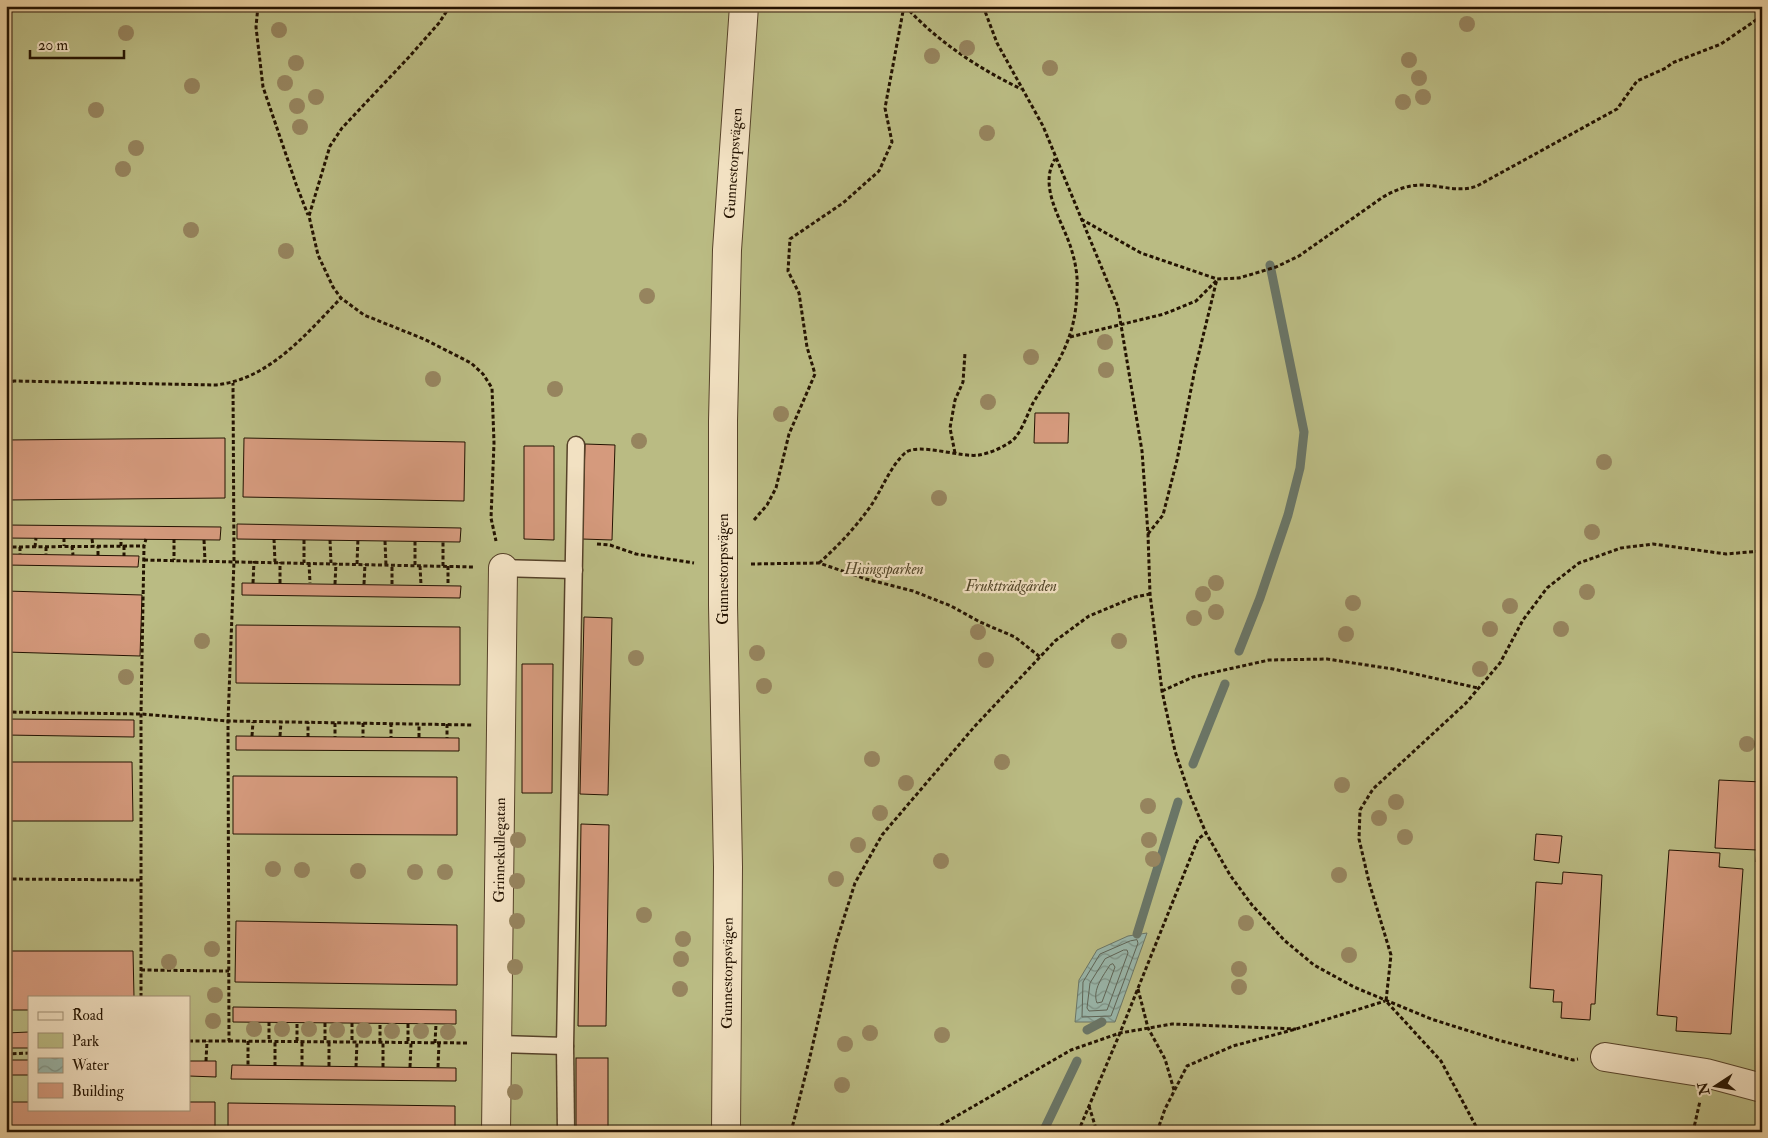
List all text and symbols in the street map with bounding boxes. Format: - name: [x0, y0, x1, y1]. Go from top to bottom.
- scale bar: [30, 28, 124, 60]
- text: 20 m: [38, 36, 68, 55]
- street label: Gunnestorpsvägen: [720, 107, 746, 220]
- street label: Gunnestorpsvägen: [714, 513, 734, 625]
- park label: Hisingsparken: [843, 560, 924, 579]
- park label: Fruktträdgården: [964, 577, 1057, 596]
- street label: Grinnekullegatan: [489, 797, 510, 903]
- street label: Gunnestorpsvägen: [717, 917, 738, 1029]
- legend: [28, 996, 190, 1110]
- text: Road: [72, 1006, 104, 1025]
- text: Park: [72, 1032, 99, 1051]
- text: Water: [71, 1056, 109, 1075]
- north arrow: [1690, 1060, 1740, 1110]
- text: N: [1694, 1080, 1714, 1097]
- text: Building: [72, 1082, 124, 1101]

